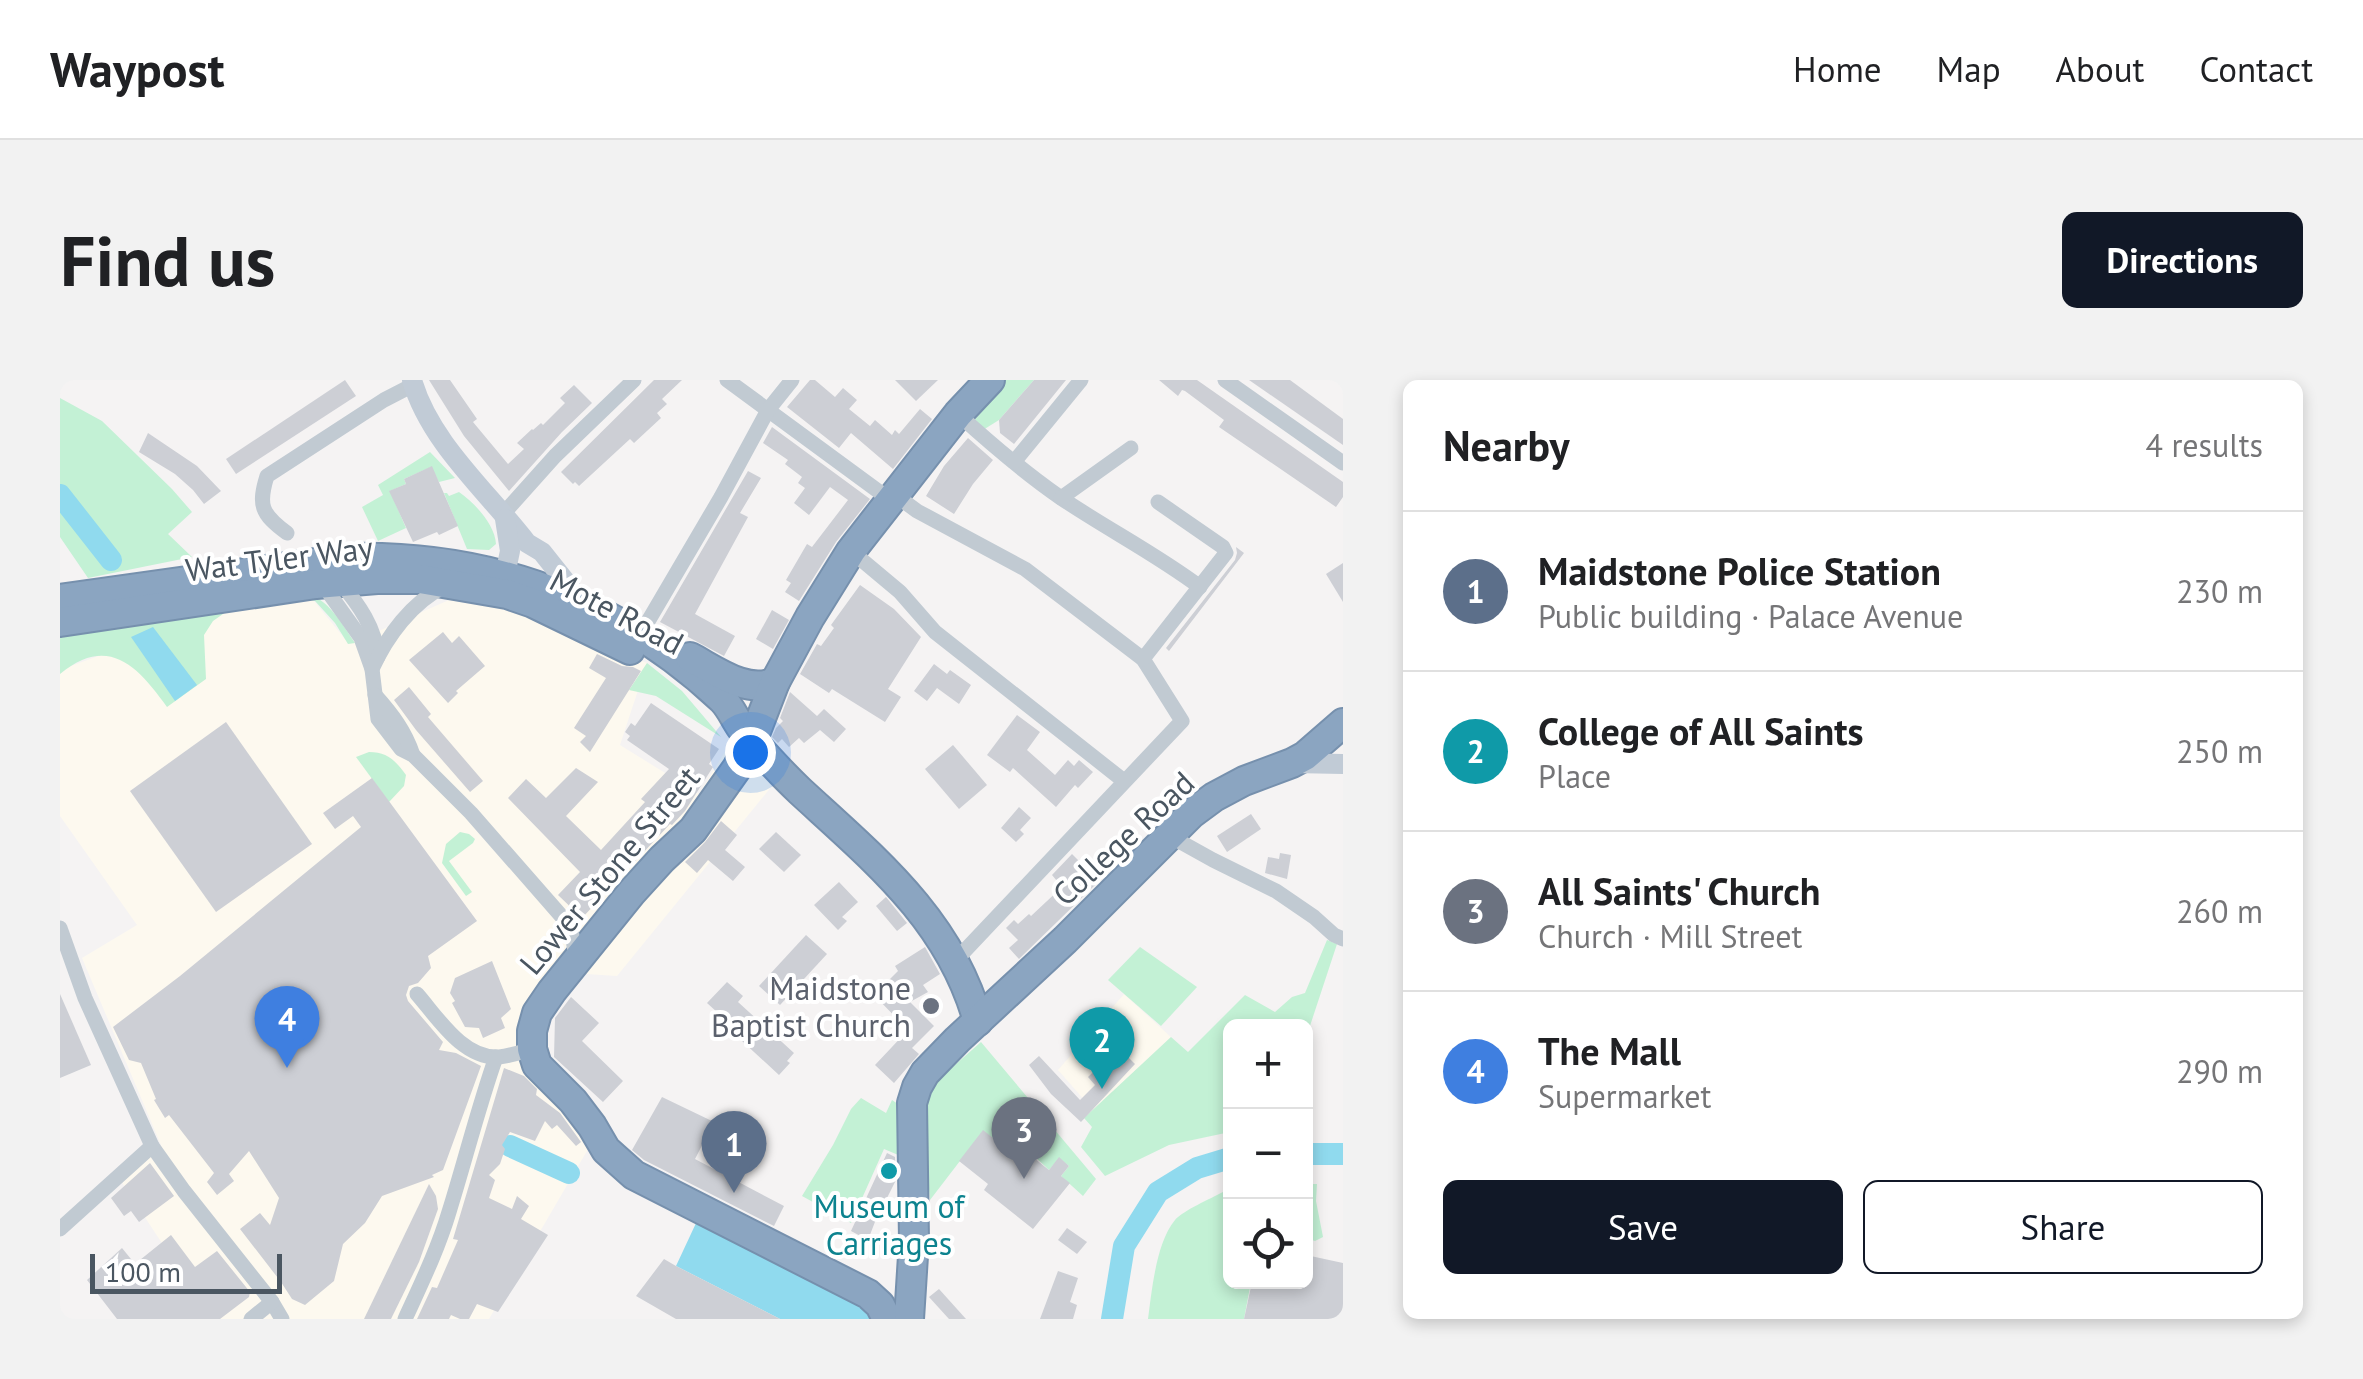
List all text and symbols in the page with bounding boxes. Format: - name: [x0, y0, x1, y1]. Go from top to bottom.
- text: Waypost: [50, 38, 225, 100]
- text: Home: [1793, 46, 1882, 92]
- text: Map: [1937, 46, 2001, 92]
- text: About: [2056, 46, 2144, 92]
- text: Contact: [2199, 46, 2313, 92]
- button: Directions: [2062, 212, 2303, 308]
- text: Find us: [60, 215, 275, 305]
- text: Nearby: [1443, 418, 1570, 473]
- text: 4 results: [2145, 424, 2263, 466]
- street label: Wat Tyler Way: [183, 526, 375, 590]
- text: Maidstone Police Station: [1538, 546, 1941, 595]
- street label: Mote Road: [543, 558, 691, 664]
- text: 1: [1466, 570, 1485, 612]
- text: 230 m: [2176, 570, 2263, 612]
- text: Public building · Palace Avenue: [1538, 595, 1963, 637]
- text: College of All Saints: [1538, 706, 1863, 755]
- your location: [725, 727, 776, 778]
- text: 2: [1466, 730, 1485, 772]
- text: 250 m: [2176, 730, 2263, 772]
- text: Place: [1538, 755, 1611, 797]
- street label: Lower Stone Street: [510, 757, 708, 983]
- street label: College Road: [1043, 762, 1203, 914]
- text: All Saints' Church: [1538, 866, 1820, 915]
- text: 3: [1466, 890, 1485, 932]
- text: 260 m: [2176, 890, 2263, 932]
- text: Church · Mill Street: [1538, 915, 1802, 957]
- place label: Maidstone Baptist Church: [711, 967, 911, 1046]
- pin: 4: [254, 986, 320, 1068]
- marker: Maidstone Baptist Church: [920, 995, 942, 1017]
- pin: 2: [1070, 1006, 1134, 1089]
- map controls: [1223, 1019, 1313, 1289]
- button: +: [1223, 1019, 1313, 1109]
- text: The Mall: [1538, 1026, 1681, 1075]
- text: 4: [1466, 1050, 1485, 1092]
- text: 290 m: [2176, 1050, 2263, 1092]
- text: Supermarket: [1538, 1075, 1711, 1117]
- pin: 3: [992, 1096, 1056, 1179]
- button: −: [1223, 1109, 1313, 1199]
- pin: 1: [702, 1110, 766, 1193]
- marker: Museum of Carriages: [878, 1160, 900, 1182]
- button: Save: [1443, 1180, 1843, 1274]
- button: Share: [1863, 1180, 2263, 1274]
- place label: Museum of Carriages: [813, 1185, 966, 1264]
- button: locate: [1223, 1199, 1313, 1289]
- scale bar: [90, 1249, 282, 1294]
- text: 100 m: [105, 1253, 181, 1290]

